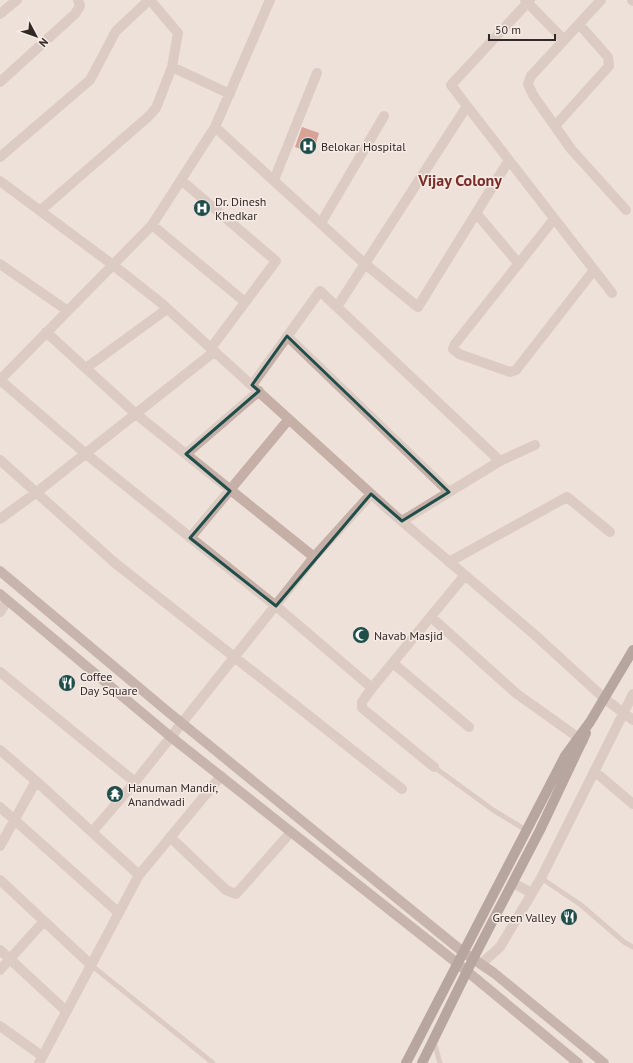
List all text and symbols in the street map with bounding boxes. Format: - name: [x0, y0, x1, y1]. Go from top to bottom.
- north arrow: [16, 16, 56, 56]
- scale bar: [489, 16, 555, 42]
- text: 50 m: [495, 22, 521, 37]
- text: N: [36, 35, 51, 50]
- hospital icon: Belokar Hospital: [298, 136, 318, 156]
- place label: Belokar Hospital: [321, 139, 406, 154]
- district label: Vijay Colony: [417, 170, 502, 190]
- place label: Dr. Dinesh Khedkar: [215, 194, 266, 223]
- hospital icon: Dr. Dinesh Khedkar: [192, 198, 212, 218]
- mosque icon: Navab Masjid: [351, 625, 371, 645]
- place label: Navab Masjid: [374, 628, 443, 643]
- place label: Coffee Day Square: [80, 669, 138, 698]
- restaurant icon: Coffee Day Square: [57, 673, 77, 693]
- place label: Hanuman Mandir, Anandwadi: [128, 780, 219, 809]
- temple icon: Hanuman Mandir, Anandwadi: [105, 784, 125, 804]
- restaurant icon: Green Valley: [559, 907, 579, 927]
- place label: Green Valley: [493, 910, 556, 925]

